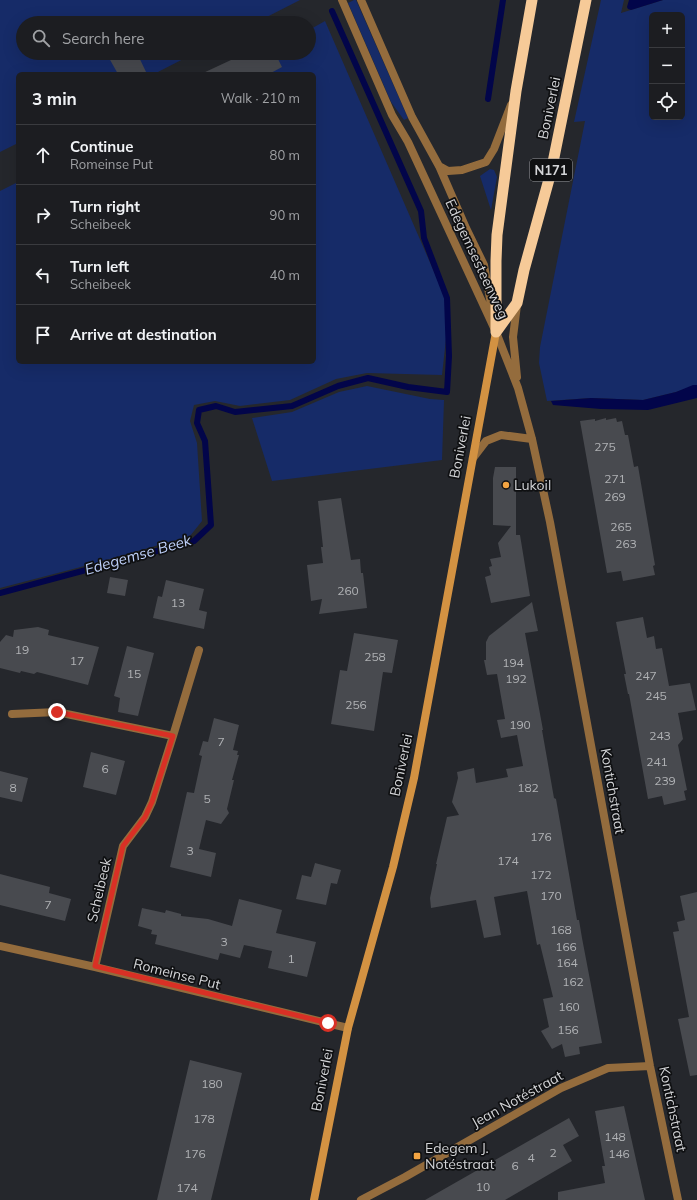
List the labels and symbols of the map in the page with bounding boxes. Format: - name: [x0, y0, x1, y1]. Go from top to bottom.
- street label: Boniverlei: [534, 75, 564, 141]
- road number: N171: [530, 159, 572, 181]
- street label: Edegemsesteenweg: [441, 196, 513, 322]
- street label: Boniverlei: [445, 414, 475, 480]
- house number: 275: [594, 439, 616, 454]
- house number: 271: [604, 471, 626, 486]
- place label: Lukoil: [514, 476, 551, 494]
- marker: Lukoil: [501, 480, 511, 490]
- house number: 269: [604, 489, 626, 504]
- house number: 265: [610, 519, 632, 534]
- water label: Edegemse Beek: [82, 530, 195, 579]
- house number: 263: [615, 536, 637, 551]
- house number: 260: [337, 583, 359, 598]
- house number: 13: [171, 595, 185, 610]
- house number: 19: [15, 642, 29, 657]
- house number: 258: [364, 649, 386, 664]
- house number: 17: [70, 653, 84, 668]
- house number: 194: [502, 655, 524, 670]
- house number: 15: [127, 666, 141, 681]
- house number: 247: [635, 668, 657, 683]
- house number: 192: [505, 671, 527, 686]
- house number: 245: [645, 688, 667, 703]
- house number: 256: [345, 697, 367, 712]
- route end: [48, 703, 66, 721]
- house number: 190: [509, 717, 531, 732]
- house number: 243: [649, 728, 671, 743]
- street label: Boniverlei: [386, 732, 416, 798]
- house number: 7: [217, 734, 225, 749]
- street label: Kontichstraat: [597, 747, 629, 835]
- house number: 241: [646, 754, 668, 769]
- house number: 6: [101, 761, 109, 776]
- house number: 239: [654, 773, 676, 788]
- house number: 8: [9, 780, 17, 795]
- house number: 182: [517, 780, 539, 795]
- house number: 5: [203, 791, 211, 806]
- house number: 176: [530, 829, 552, 844]
- house number: 3: [186, 843, 194, 858]
- house number: 174: [497, 853, 519, 868]
- street label: Scheibeek: [83, 855, 115, 924]
- house number: 172: [530, 867, 552, 882]
- house number: 170: [540, 888, 562, 903]
- house number: 7: [44, 897, 52, 912]
- house number: 168: [550, 922, 572, 937]
- house number: 3: [220, 934, 228, 949]
- house number: 166: [555, 939, 577, 954]
- house number: 1: [287, 951, 295, 966]
- street label: Romeinse Put: [132, 954, 223, 994]
- house number: 164: [556, 955, 578, 970]
- house number: 162: [562, 974, 584, 989]
- house number: 160: [558, 999, 580, 1014]
- route start: [319, 1014, 337, 1032]
- house number: 156: [557, 1022, 579, 1037]
- street label: Boniverlei: [307, 1047, 337, 1113]
- street label: Kontichstraat: [655, 1065, 691, 1153]
- street label: Jean Notéstraat: [468, 1066, 566, 1132]
- house number: 180: [201, 1076, 223, 1091]
- house number: 178: [193, 1111, 215, 1126]
- house number: 148: [604, 1129, 626, 1144]
- place label: Edegem J. Notéstraat: [425, 1139, 494, 1173]
- house number: 2: [549, 1145, 557, 1160]
- house number: 176: [184, 1146, 206, 1161]
- house number: 146: [608, 1146, 630, 1161]
- house number: 4: [527, 1150, 535, 1165]
- marker: Edegem J. Notéstraat: [412, 1151, 422, 1161]
- house number: 6: [511, 1158, 519, 1173]
- house number: 10: [476, 1179, 490, 1194]
- house number: 174: [176, 1180, 198, 1195]

